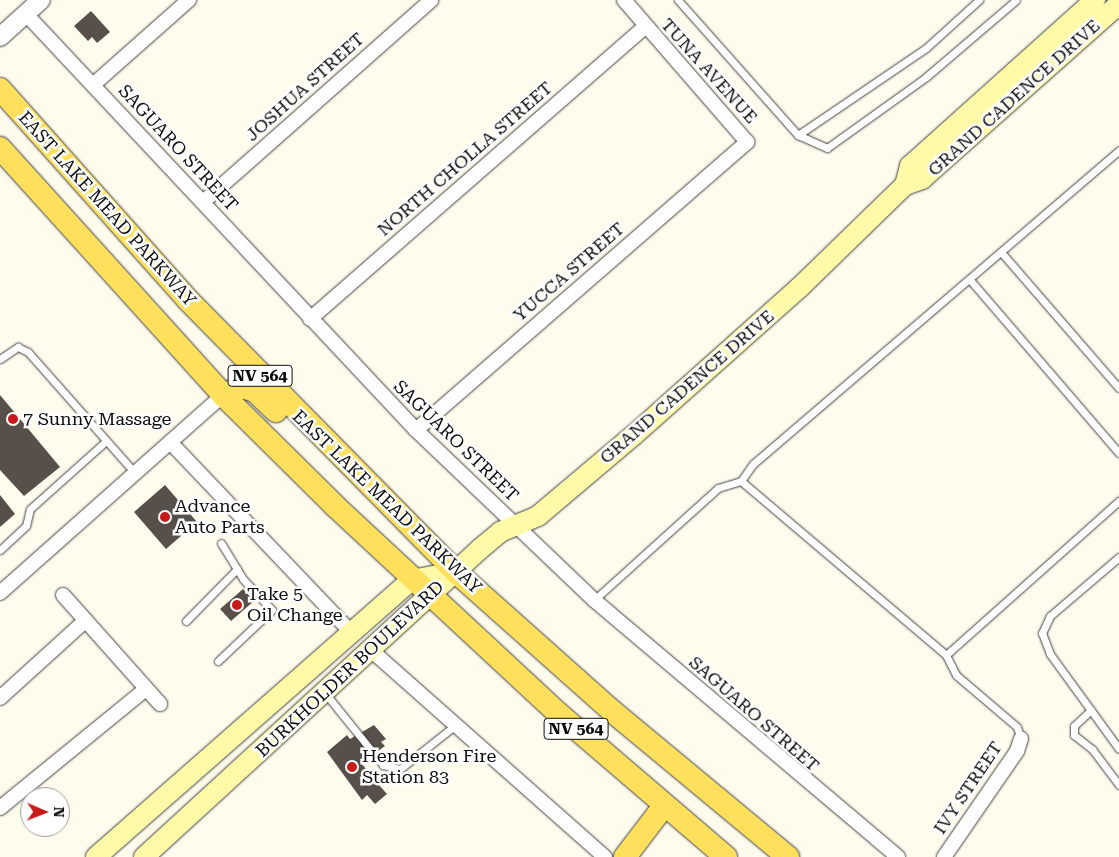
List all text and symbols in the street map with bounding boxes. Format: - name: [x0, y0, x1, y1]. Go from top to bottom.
- street label: TUNA AVENUE: [656, 14, 762, 128]
- street label: GRAND CADENCE DRIVE: [924, 15, 1104, 181]
- street label: JOSHUA STREET: [241, 28, 369, 146]
- street label: NORTH CHOLLA STREET: [373, 77, 557, 241]
- street label: SAGUARO STREET: [114, 80, 242, 216]
- street label: EAST LAKE MEAD PARKWAY: [14, 107, 200, 311]
- street label: YUCCA STREET: [509, 218, 629, 326]
- street label: GRAND CADENCE DRIVE: [596, 305, 778, 469]
- road number: NV 564: [228, 362, 292, 390]
- street label: SAGUARO STREET: [389, 376, 523, 506]
- street label: EAST LAKE MEAD PARKWAY: [288, 406, 486, 598]
- place label: 7 Sunny Massage: [23, 408, 171, 430]
- marker: 7 Sunny Massage: [7, 413, 19, 425]
- place label: Advance Auto Parts: [175, 496, 265, 538]
- marker: Advance Auto Parts: [159, 511, 171, 523]
- street label: BURKHOLDER BOULEVARD: [252, 576, 448, 762]
- place label: Take 5 Oil Change: [247, 584, 343, 626]
- marker: Take 5 Oil Change: [231, 599, 243, 611]
- street label: SAGUARO STREET: [685, 652, 823, 776]
- road number: NV 564: [544, 716, 608, 742]
- street label: IVY STREET: [929, 738, 1007, 838]
- place label: Henderson Fire Station 83: [362, 746, 496, 789]
- marker: Henderson Fire Station 83: [346, 761, 358, 773]
- north arrow: [20, 787, 70, 837]
- text: N: [51, 807, 67, 818]

